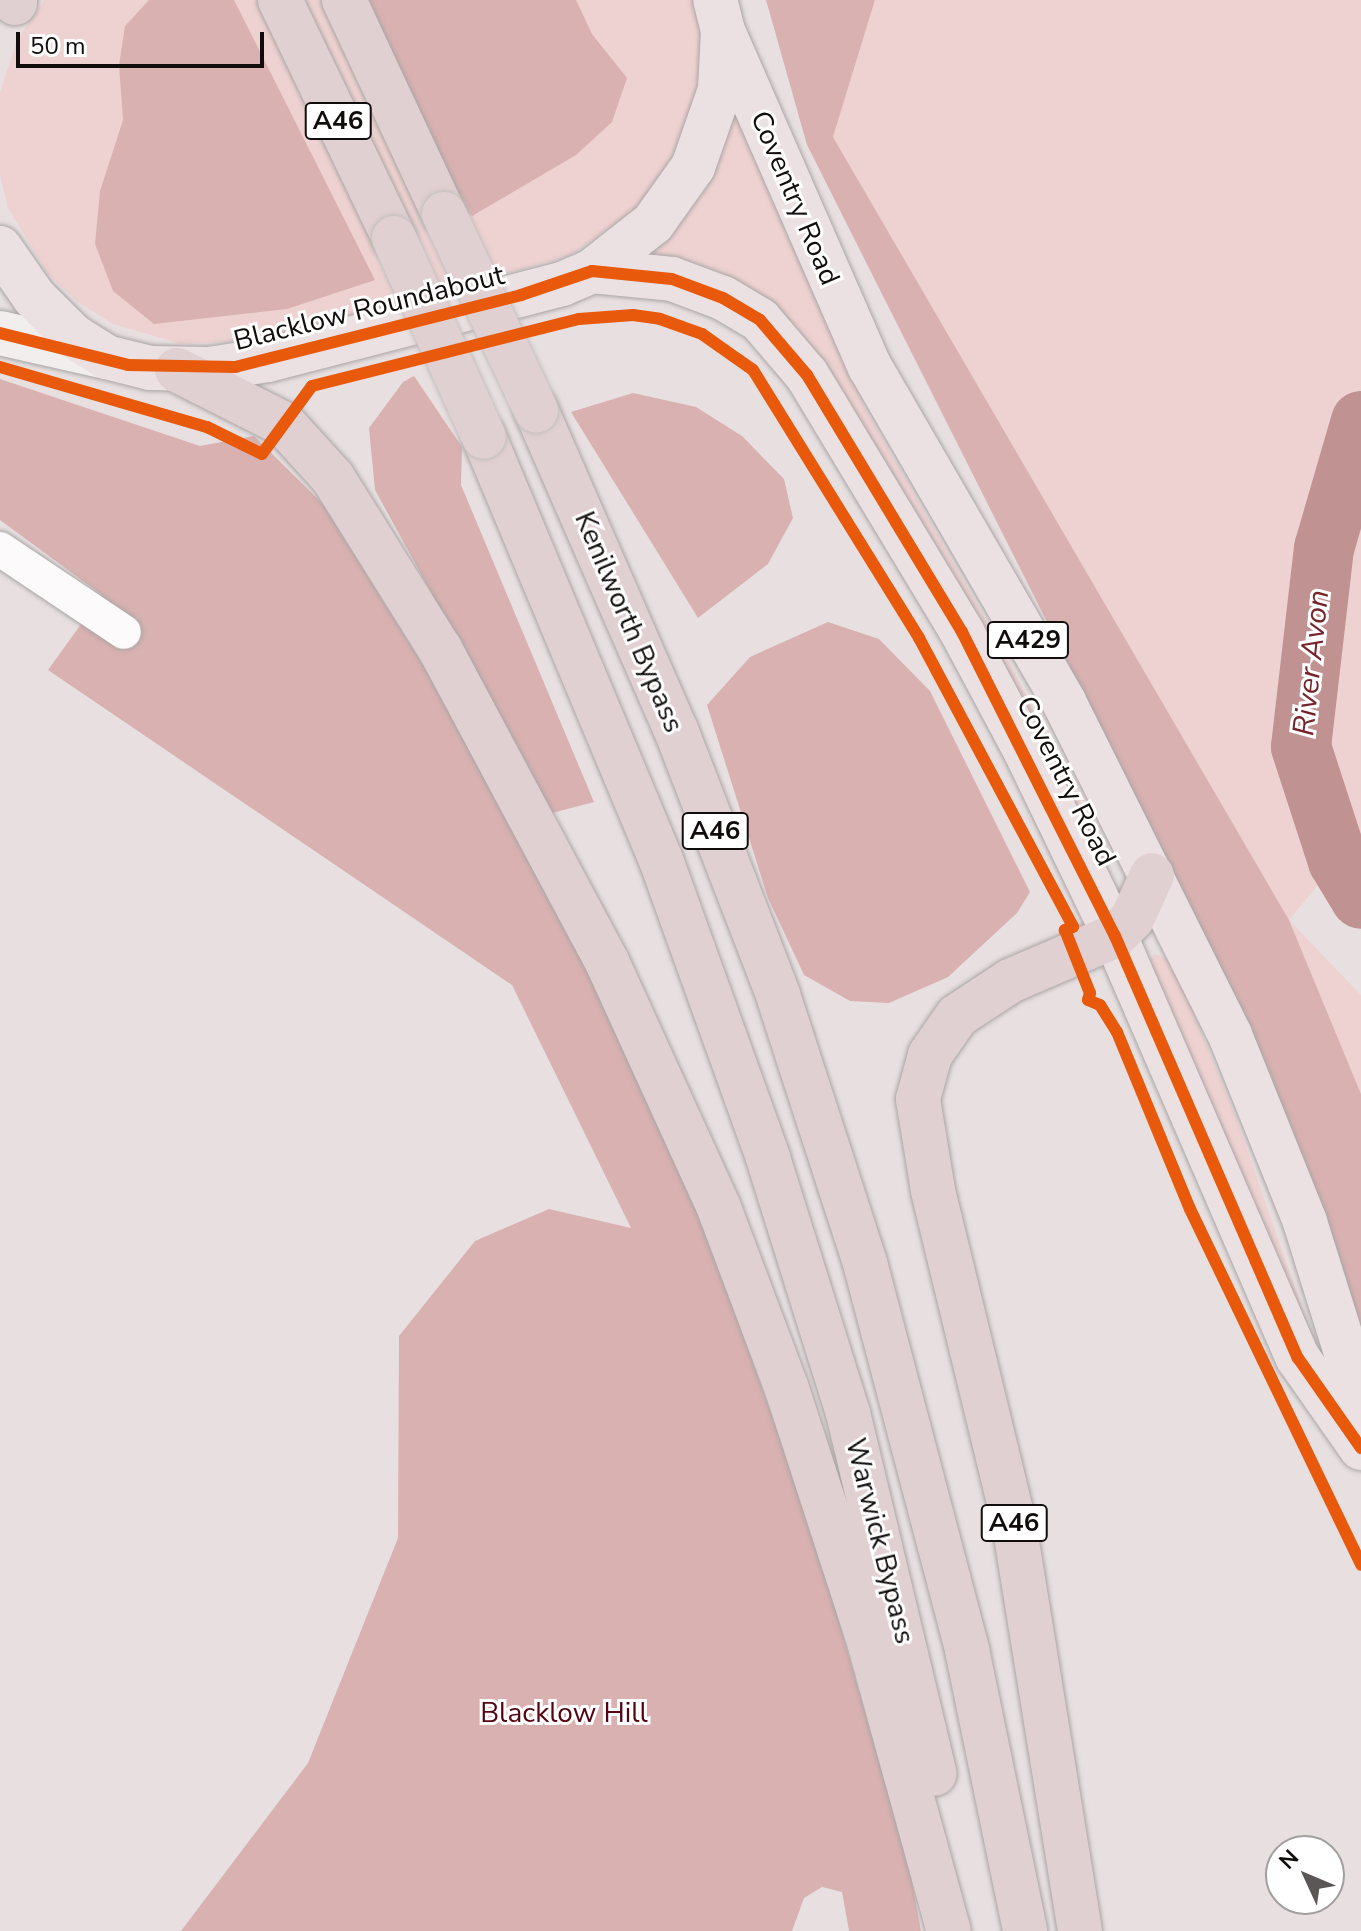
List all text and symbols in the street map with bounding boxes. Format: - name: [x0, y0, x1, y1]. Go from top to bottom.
- scale bar: [20, 16, 268, 66]
- text: 50 m: [30, 30, 86, 62]
- road number: A46: [304, 99, 372, 143]
- street label: Coventry Road: [743, 106, 847, 290]
- street label: Blacklow Roundabout: [230, 258, 508, 358]
- street label: Kenilworth Bypass: [567, 507, 691, 737]
- water label: River Avon: [1286, 588, 1338, 738]
- road number: A429: [986, 618, 1070, 662]
- street label: Coventry Road: [1009, 691, 1123, 871]
- road number: A46: [681, 809, 749, 853]
- street label: Warwick Bypass: [838, 1435, 922, 1647]
- road number: A46: [980, 1501, 1048, 1545]
- park label: Blacklow Hill: [480, 1696, 648, 1730]
- north arrow: [1265, 1835, 1345, 1915]
- text: N: [1273, 1843, 1306, 1876]

